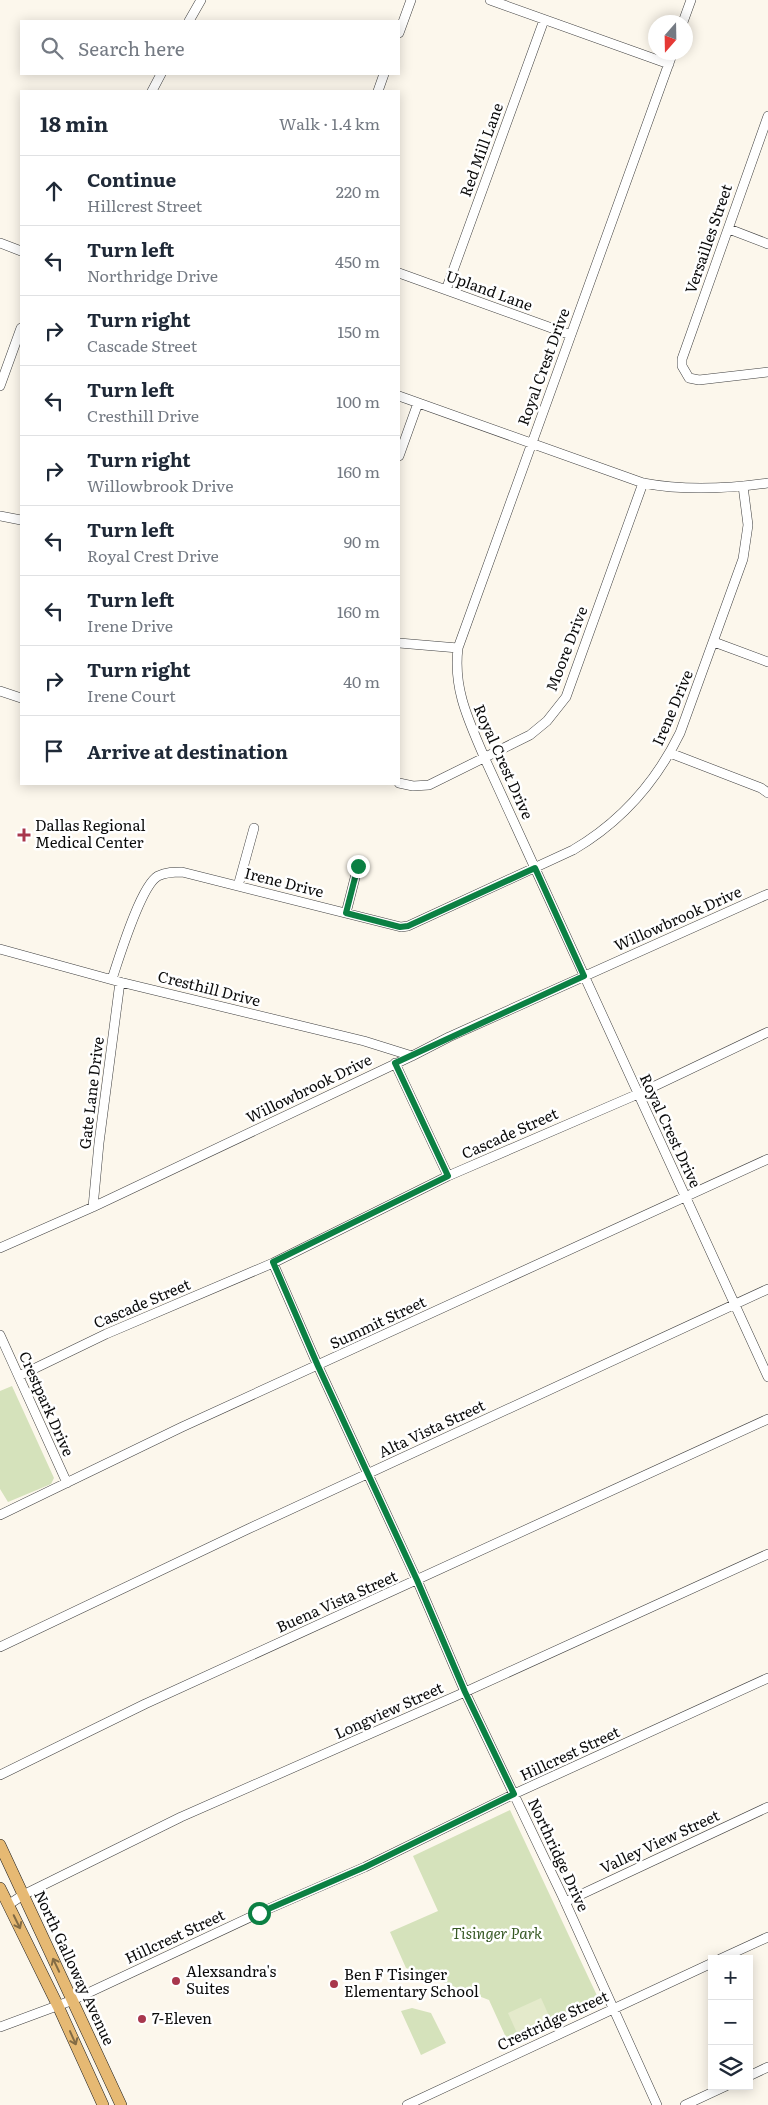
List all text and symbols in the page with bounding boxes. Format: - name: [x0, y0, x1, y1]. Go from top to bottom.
- north arrow: [648, 15, 693, 60]
- search box: [20, 20, 400, 75]
- icon: search: [38, 34, 66, 62]
- text: Search here: [78, 34, 185, 62]
- street label: Red Mill Lane: [453, 99, 508, 200]
- text: 18 min: [40, 107, 108, 138]
- text: Walk · 1.4 km: [279, 111, 380, 135]
- text: Continue: [87, 165, 176, 193]
- icon: ahead: [40, 177, 68, 205]
- text: 220 m: [336, 179, 380, 203]
- street label: Versailles Street: [678, 181, 737, 296]
- text: Hillcrest Street: [87, 193, 202, 217]
- text: Turn left: [87, 235, 174, 263]
- icon: left: [40, 247, 68, 275]
- text: 450 m: [335, 249, 380, 273]
- text: Northridge Drive: [87, 263, 218, 287]
- street label: Upland Lane: [443, 263, 536, 316]
- street label: Royal Crest Drive: [511, 304, 575, 428]
- text: Turn right: [87, 305, 191, 333]
- icon: right: [40, 317, 68, 345]
- text: 150 m: [337, 319, 380, 343]
- text: Cascade Street: [87, 333, 197, 357]
- text: Turn left: [87, 375, 174, 403]
- icon: left: [40, 387, 68, 415]
- text: 100 m: [336, 389, 380, 413]
- text: Cresthill Drive: [87, 403, 199, 427]
- text: Turn right: [87, 445, 191, 473]
- icon: right: [40, 457, 68, 485]
- text: 160 m: [337, 459, 380, 483]
- text: Willowbrook Drive: [87, 473, 233, 497]
- text: Turn left: [87, 515, 174, 543]
- icon: left: [40, 527, 68, 555]
- text: 90 m: [344, 529, 380, 553]
- text: Royal Crest Drive: [87, 543, 219, 567]
- text: Turn left: [87, 585, 174, 613]
- icon: left: [40, 597, 68, 625]
- text: 160 m: [337, 599, 380, 623]
- street label: Moore Drive: [539, 602, 592, 694]
- text: Irene Drive: [87, 613, 173, 637]
- text: Turn right: [87, 655, 191, 683]
- street label: Irene Drive: [645, 666, 698, 749]
- icon: right: [40, 667, 68, 695]
- text: 40 m: [343, 669, 380, 693]
- text: Irene Court: [87, 683, 176, 707]
- street label: Royal Crest Drive: [469, 700, 540, 823]
- icon: arrive: [40, 737, 68, 765]
- text: Arrive at destination: [87, 737, 288, 765]
- place label: Dallas Regional Medical Center: [35, 813, 146, 853]
- marker: Dallas Regional Medical Center: [17, 828, 31, 842]
- route end: [347, 855, 370, 878]
- street label: Irene Drive: [242, 861, 327, 903]
- street label: Willowbrook Drive: [610, 879, 745, 956]
- street label: Cresthill Drive: [156, 964, 263, 1011]
- street label: Gate Lane Drive: [72, 1035, 109, 1150]
- street label: Willowbrook Drive: [242, 1047, 375, 1128]
- street label: Royal Crest Drive: [635, 1069, 708, 1191]
- street label: Cascade Street: [458, 1101, 561, 1164]
- street label: Cascade Street: [89, 1272, 193, 1333]
- street label: Summit Street: [325, 1289, 429, 1354]
- street label: Crestpark Drive: [14, 1347, 81, 1460]
- street label: Alta Vista Street: [374, 1393, 488, 1462]
- street label: Buena Vista Street: [272, 1564, 401, 1638]
- street label: Longview Street: [330, 1675, 446, 1744]
- street label: Hillcrest Street: [516, 1719, 623, 1786]
- street label: Northridge Drive: [523, 1794, 596, 1915]
- street label: Valley View Street: [596, 1803, 723, 1878]
- street label: North Galloway Avenue: [29, 1886, 122, 2049]
- street label: Hillcrest Street: [121, 1902, 228, 1969]
- route start: [248, 1902, 271, 1925]
- one-way arrow: [12, 1914, 22, 1929]
- park label: Tisinger Park: [452, 1921, 543, 1944]
- map controls: [708, 1955, 753, 2090]
- button: +: [708, 1955, 753, 2000]
- one-way arrow: [51, 1958, 60, 1973]
- place label: Alexsandra's Suites: [186, 1959, 276, 1999]
- place label: Ben F Tisinger Elementary School: [344, 1962, 479, 2002]
- marker: Alexsandra's Suites: [170, 1975, 182, 1987]
- marker: Ben F Tisinger Elementary School: [328, 1978, 340, 1990]
- street label: Crestridge Street: [493, 1984, 612, 2056]
- button: −: [708, 2000, 753, 2045]
- place label: 7-Eleven: [152, 2006, 212, 2029]
- marker: 7-Eleven: [136, 2013, 148, 2025]
- one-way arrow: [68, 2030, 78, 2045]
- button: layers: [708, 2045, 753, 2090]

